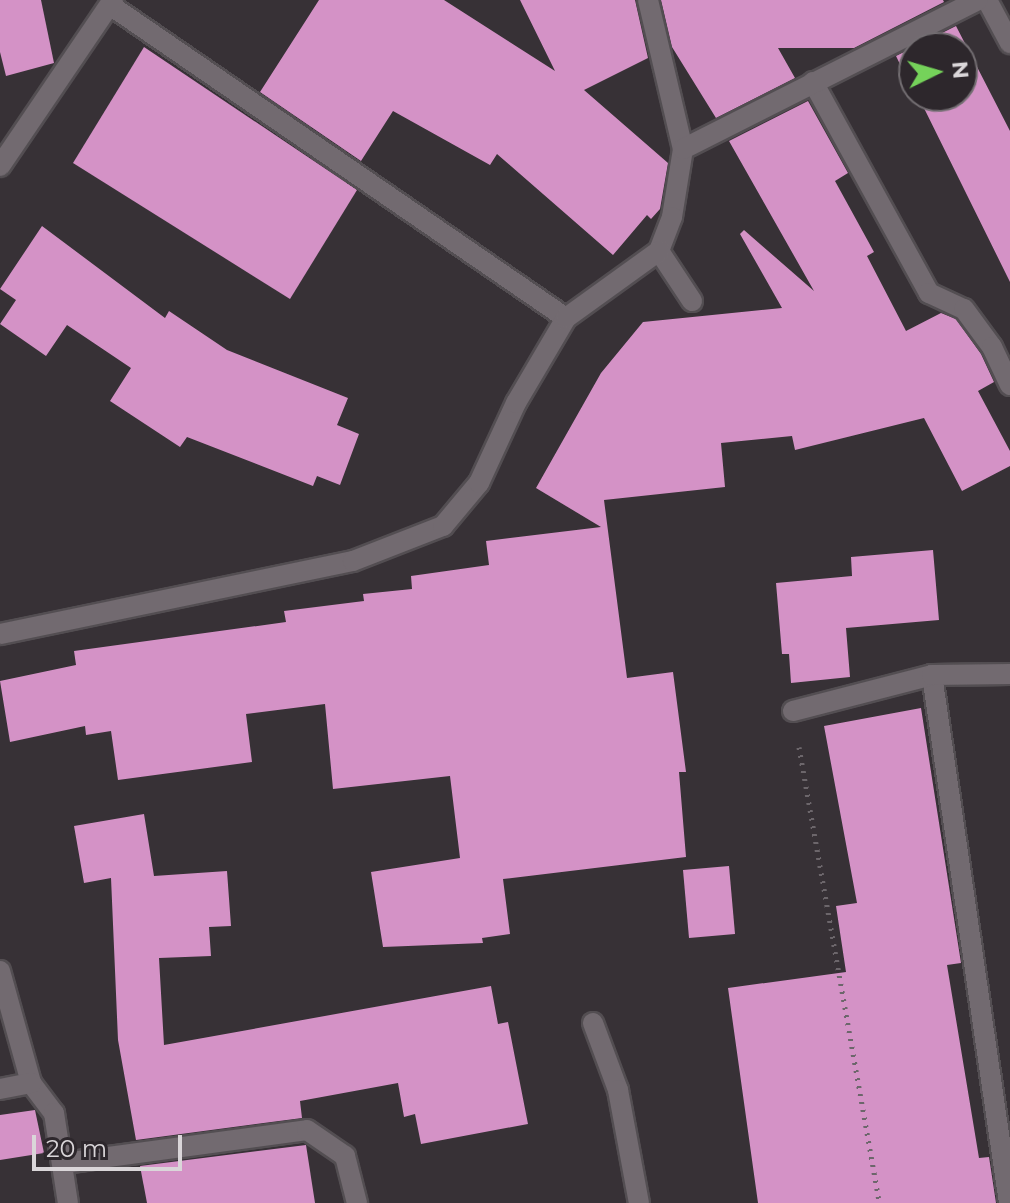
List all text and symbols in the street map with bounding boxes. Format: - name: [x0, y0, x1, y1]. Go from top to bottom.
- north arrow: [898, 32, 978, 112]
- text: N: [946, 60, 975, 80]
- scale bar: [36, 1119, 186, 1169]
- text: 20 m: [46, 1134, 107, 1163]

